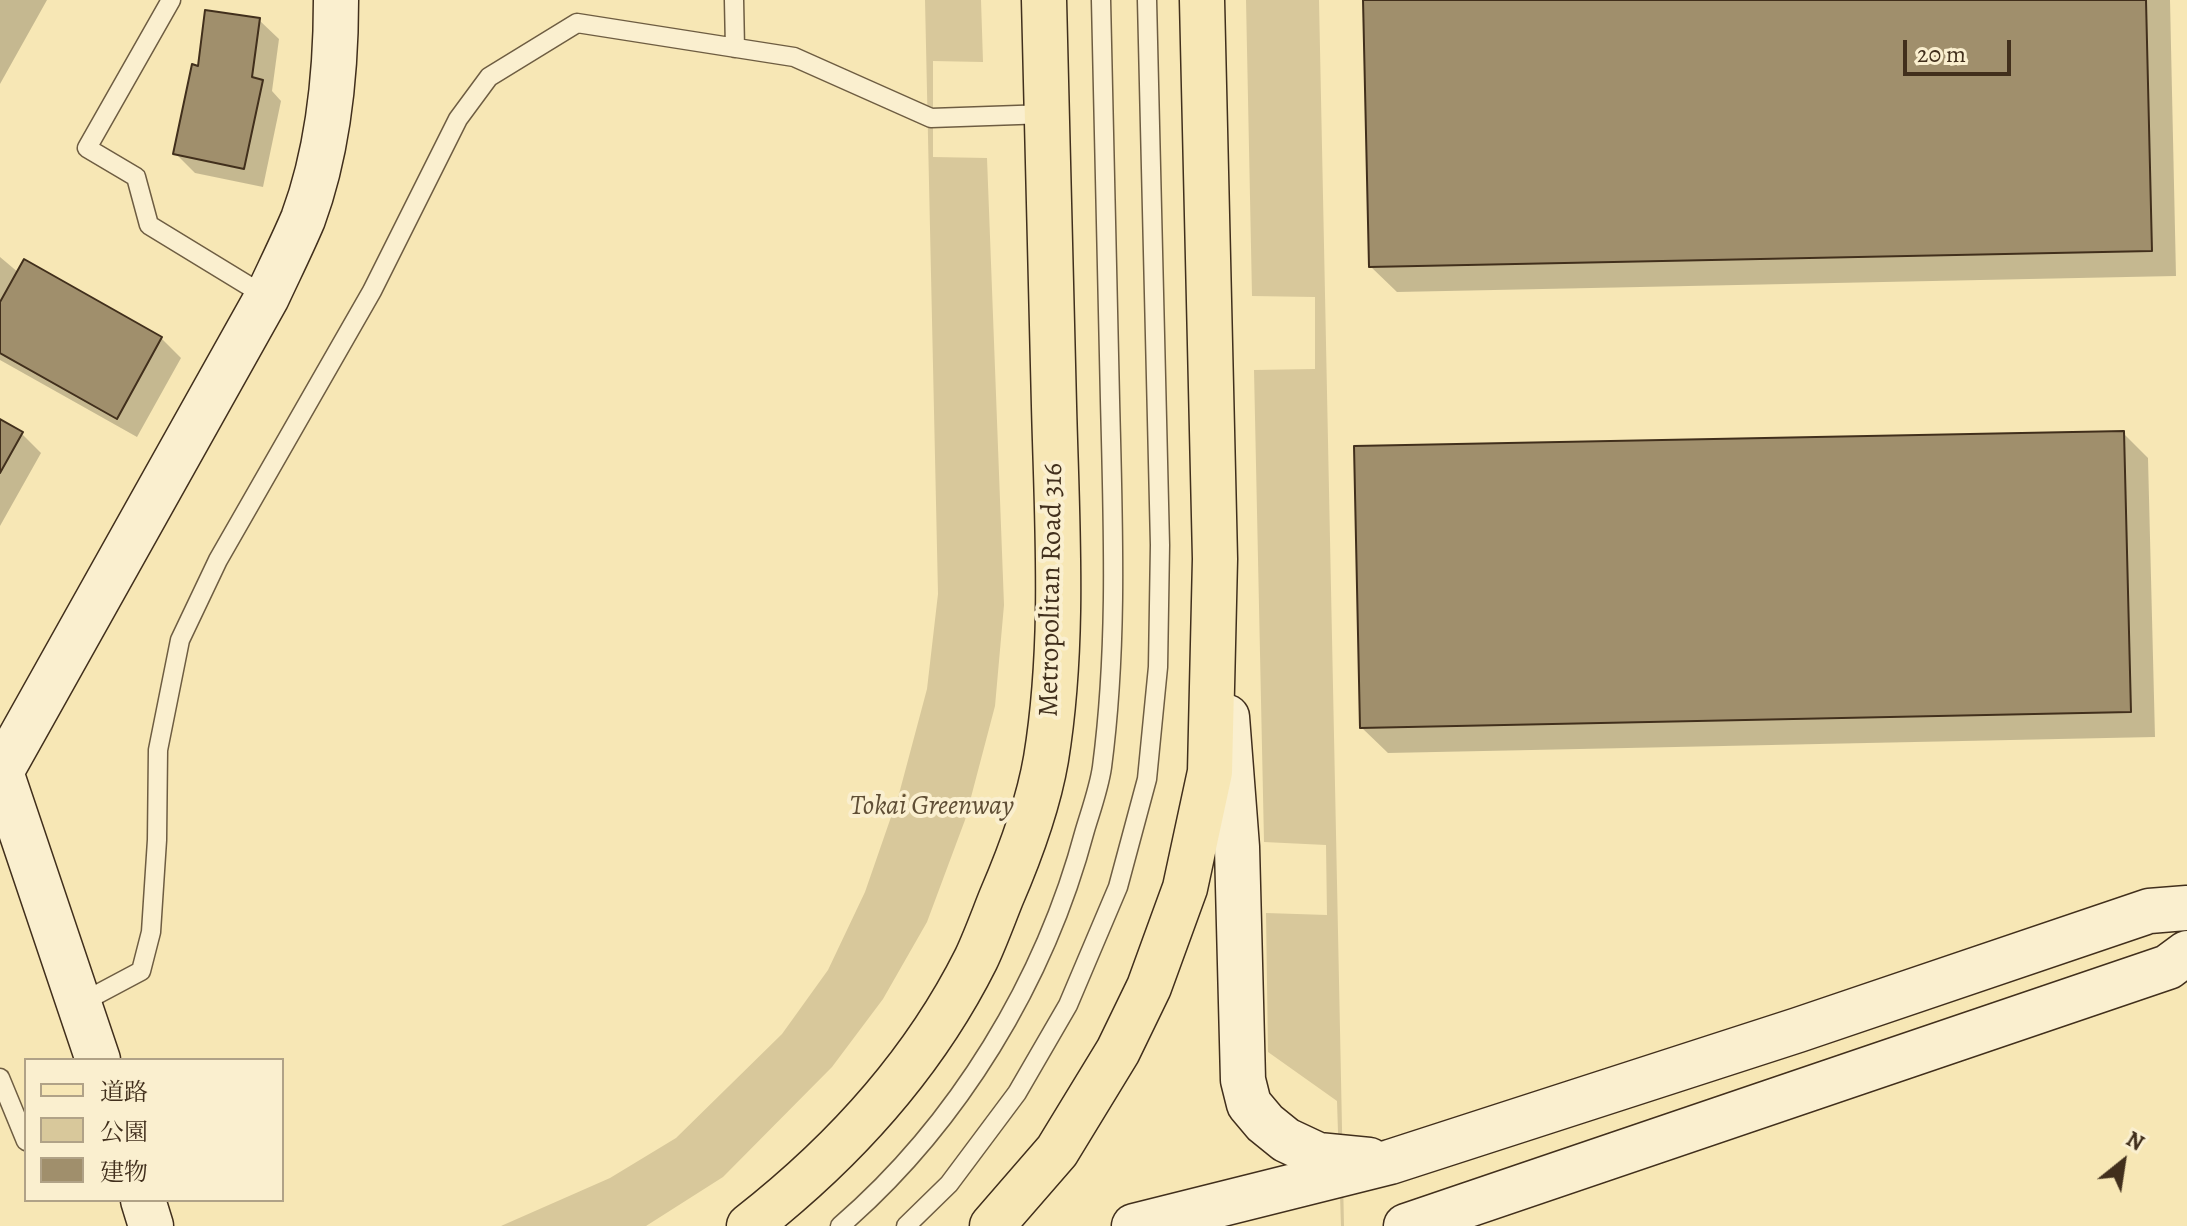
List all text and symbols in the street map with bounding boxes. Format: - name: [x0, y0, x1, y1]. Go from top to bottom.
- scale bar: [1907, 24, 2015, 74]
- text: 20 m: [1917, 38, 1966, 70]
- street label: Metropolitan Road 316: [1033, 463, 1071, 717]
- park label: Tokai Greenway: [850, 790, 1014, 824]
- legend: [24, 1058, 284, 1202]
- text: 道路: [100, 1076, 148, 1108]
- text: 公園: [100, 1116, 148, 1148]
- north arrow: [2083, 1122, 2163, 1202]
- text: N: [2121, 1124, 2149, 1158]
- text: 建物: [100, 1156, 148, 1188]

